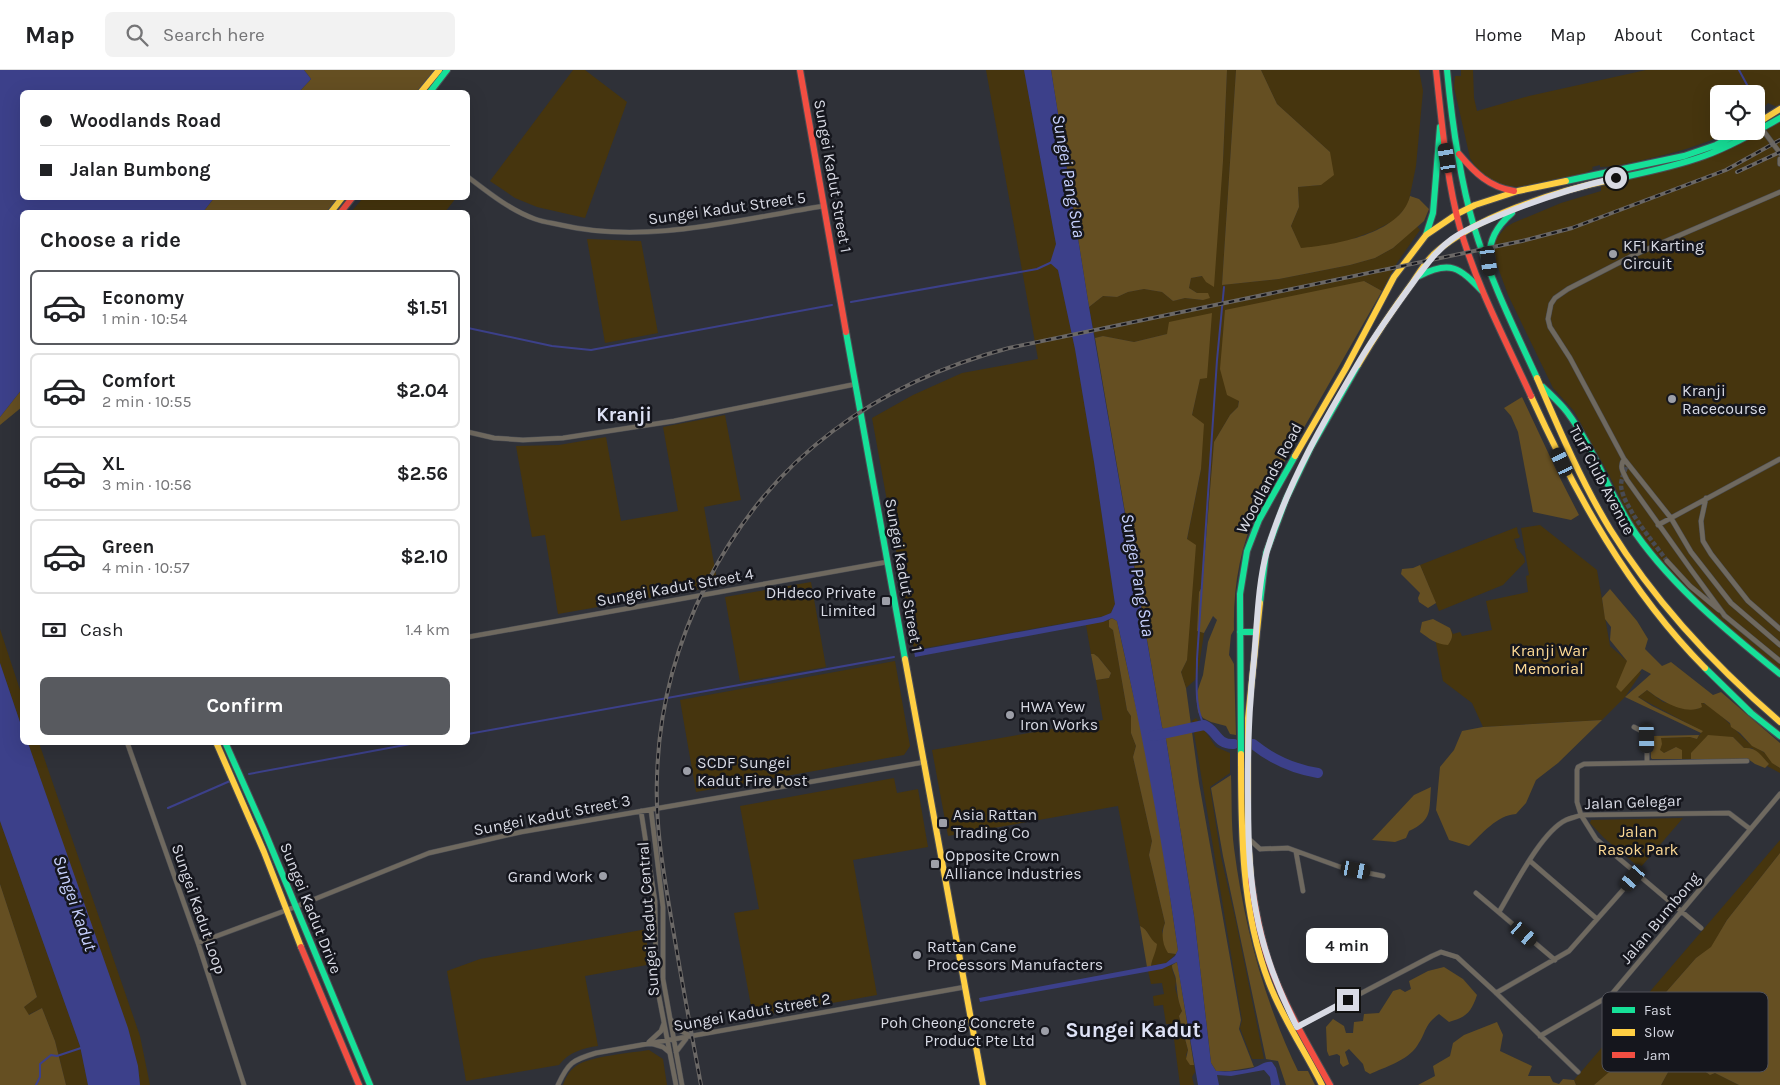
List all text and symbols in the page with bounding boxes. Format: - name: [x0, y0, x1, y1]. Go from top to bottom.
- search box: [105, 12, 455, 57]
- text: Map: [25, 21, 75, 49]
- icon: search: [123, 21, 151, 49]
- text: Search here: [163, 24, 265, 46]
- text: Home: [1474, 24, 1522, 46]
- text: Map: [1550, 24, 1586, 46]
- text: About: [1614, 24, 1663, 46]
- text: Contact: [1691, 24, 1755, 46]
- map controls: [1710, 85, 1765, 140]
- button: locate: [1710, 85, 1765, 140]
- street label: Sungei Kadut Street 1: [810, 98, 856, 254]
- text: Woodlands Road: [70, 110, 221, 132]
- water label: Sungei Pang Sua: [1047, 113, 1091, 239]
- car: [1437, 142, 1456, 174]
- text: Jalan Bumbong: [70, 159, 211, 181]
- route start: [1605, 167, 1627, 189]
- street label: Sungei Kadut Street 5: [647, 188, 807, 228]
- text: Choose a ride: [40, 227, 181, 253]
- place label: KF1 Karting Circuit: [1623, 236, 1704, 273]
- car: [1479, 245, 1498, 277]
- marker: KF1 Karting Circuit: [1607, 248, 1619, 260]
- icon: car: [42, 285, 87, 330]
- text: Economy: [102, 287, 184, 309]
- text: $1.51: [406, 297, 448, 319]
- text: 1 min · 10:54: [102, 309, 187, 328]
- icon: car: [42, 368, 87, 413]
- text: Comfort: [102, 370, 176, 392]
- text: $2.04: [396, 380, 448, 402]
- place label: Kranji Racecourse: [1682, 381, 1766, 418]
- text: 2 min · 10:55: [102, 392, 191, 411]
- marker: Kranji Racecourse: [1666, 393, 1678, 405]
- district label: Kranji: [596, 404, 652, 426]
- street label: Woodlands Road: [1232, 420, 1306, 536]
- street label: Turf Club Avenue: [1565, 422, 1639, 538]
- car: [1548, 445, 1575, 479]
- icon: car: [42, 451, 87, 496]
- text: XL: [102, 453, 124, 475]
- text: $2.56: [397, 463, 448, 485]
- text: 3 min · 10:56: [102, 475, 192, 494]
- street label: Sungei Kadut Street 1: [881, 497, 927, 653]
- water label: Sungei Pang Sua: [1116, 512, 1160, 638]
- icon: car: [42, 534, 87, 579]
- text: Green: [102, 536, 154, 558]
- text: $2.10: [401, 546, 448, 568]
- text: 4 min · 10:57: [102, 558, 190, 577]
- street label: Sungei Kadut Street 4: [595, 564, 755, 610]
- place label: DHdeco Private Limited: [766, 583, 876, 620]
- marker: DHdeco Private Limited: [880, 595, 892, 607]
- icon: cash: [40, 616, 68, 644]
- text: Cash: [80, 619, 124, 641]
- text: 1.4 km: [405, 620, 450, 639]
- park label: Kranji War Memorial: [1511, 641, 1587, 678]
- button: Confirm: [40, 677, 450, 735]
- place label: HWA Yew Iron Works: [1020, 697, 1098, 734]
- marker: HWA Yew Iron Works: [1004, 709, 1016, 721]
- car: [1639, 723, 1654, 753]
- place label: SCDF Sungei Kadut Fire Post: [697, 753, 808, 790]
- marker: SCDF Sungei Kadut Fire Post: [681, 765, 693, 777]
- street label: Sungei Kadut Street 3: [472, 790, 632, 840]
- street label: Jalan Gelegar: [1584, 791, 1682, 813]
- place label: Asia Rattan Trading Co: [953, 805, 1037, 842]
- marker: Asia Rattan Trading Co: [937, 817, 949, 829]
- park label: Jalan Rasok Park: [1597, 822, 1679, 859]
- street label: Sungei Kadut Drive: [276, 840, 346, 976]
- street label: Sungei Kadut Loop: [168, 841, 230, 977]
- street label: Sungei Kadut Central: [633, 841, 663, 997]
- place label: Opposite Crown Alliance Industries: [945, 846, 1082, 883]
- water label: Sungei Kadut: [48, 852, 102, 955]
- marker: Opposite Crown Alliance Industries: [929, 858, 941, 870]
- car: [1339, 860, 1372, 880]
- car: [1617, 862, 1648, 894]
- place label: Grand Work: [508, 867, 593, 886]
- street label: Jalan Bumbong: [1616, 868, 1704, 968]
- marker: Grand Work: [597, 870, 609, 882]
- car: [1507, 918, 1540, 950]
- callout: 4 min: [1307, 928, 1389, 962]
- text: 4 min: [1325, 936, 1369, 955]
- place label: Rattan Cane Processors Manufacters: [927, 937, 1103, 974]
- marker: Rattan Cane Processors Manufacters: [911, 949, 923, 961]
- street label: Sungei Kadut Street 2: [672, 989, 832, 1035]
- route end: [1337, 989, 1359, 1011]
- legend: [1602, 992, 1768, 1072]
- text: Fast: [1644, 1002, 1671, 1019]
- place label: Poh Cheong Concrete Product Pte Ltd: [880, 1013, 1035, 1050]
- district label: Sungei Kadut: [1065, 1018, 1201, 1042]
- text: Slow: [1644, 1024, 1674, 1041]
- marker: Poh Cheong Concrete Product Pte Ltd: [1039, 1025, 1051, 1037]
- text: Jam: [1644, 1047, 1670, 1064]

